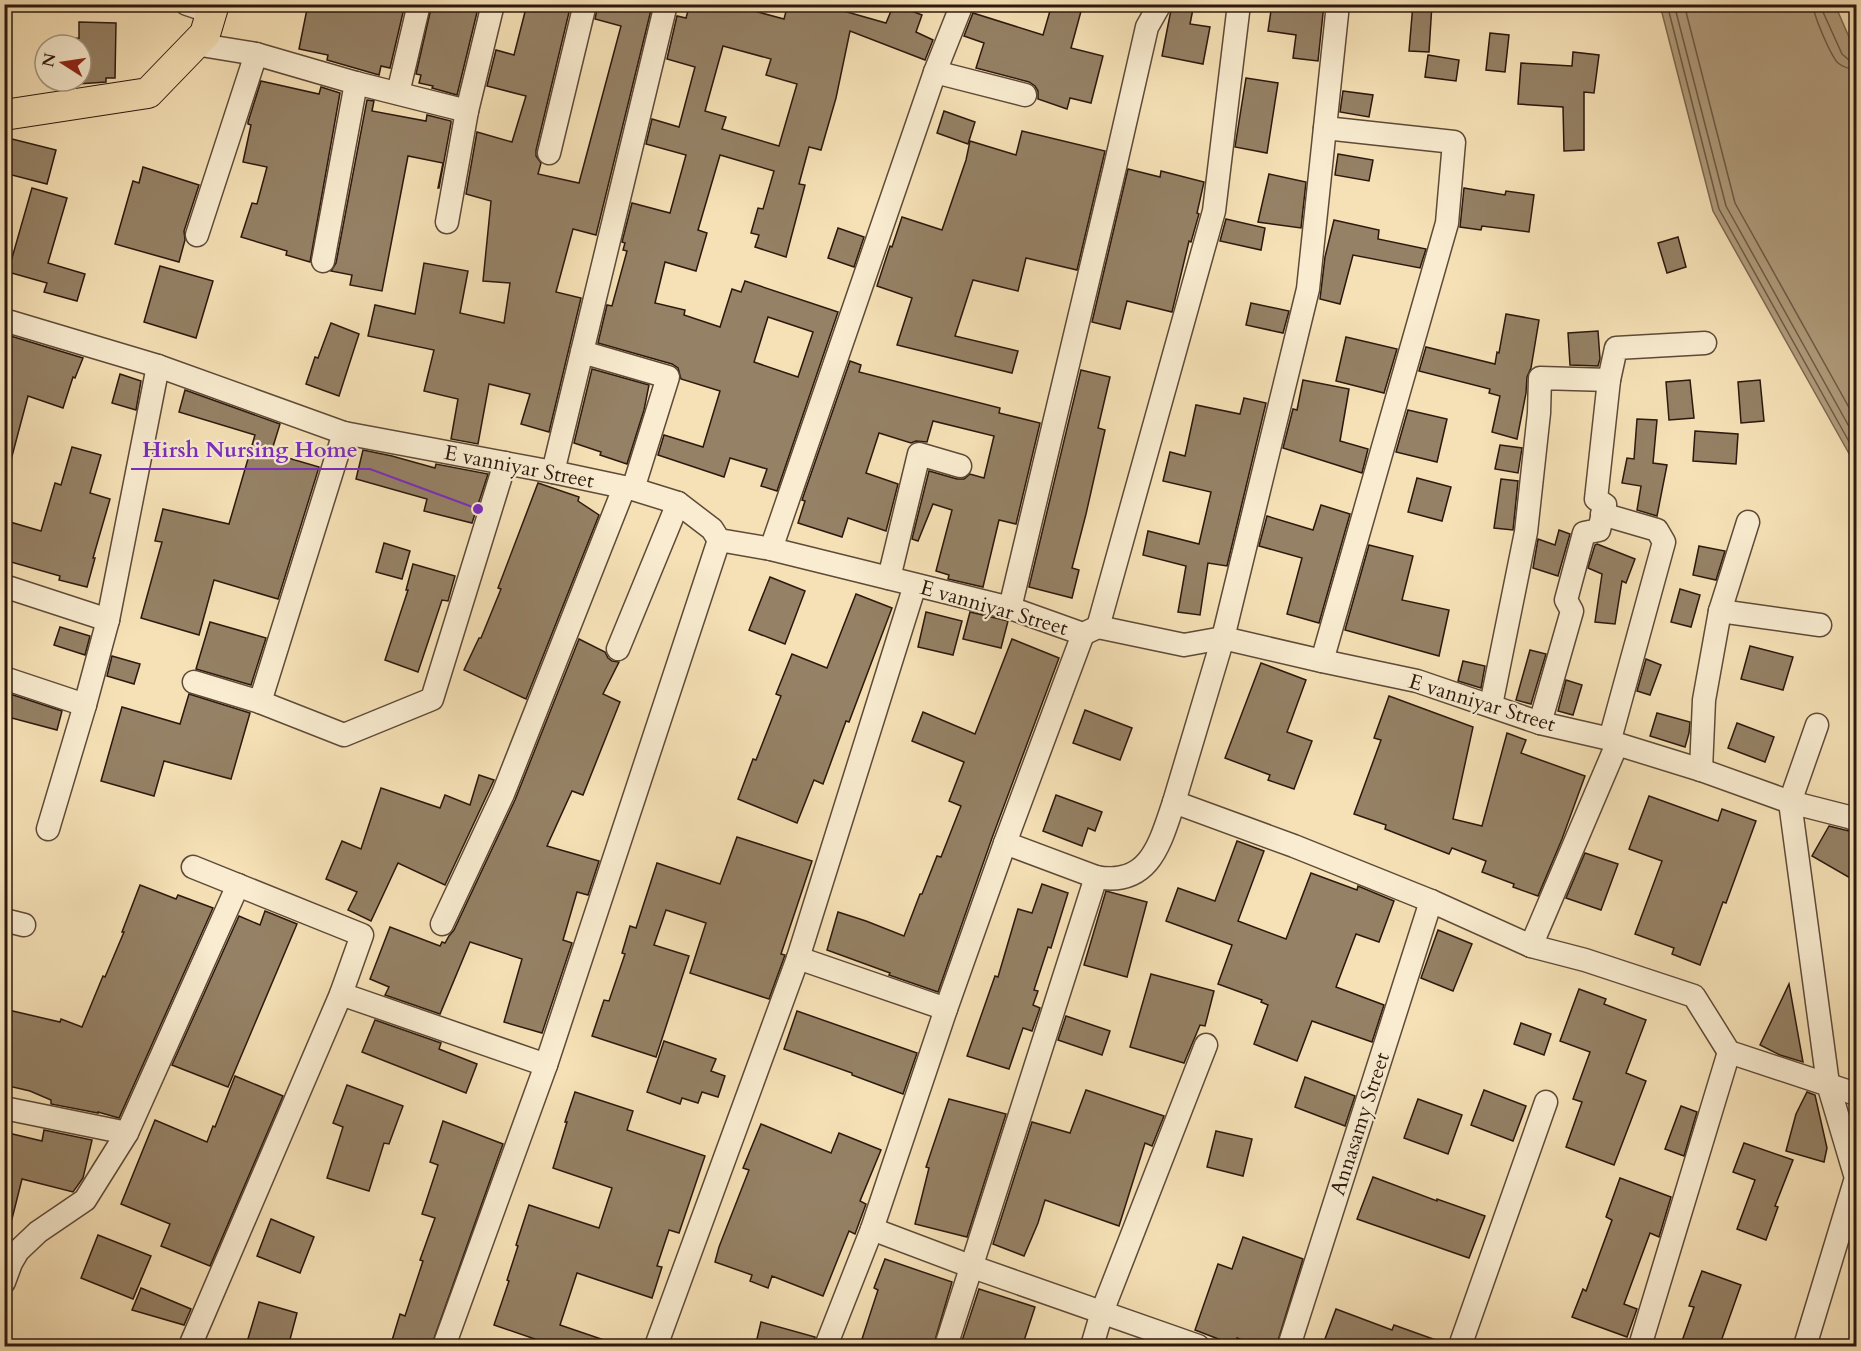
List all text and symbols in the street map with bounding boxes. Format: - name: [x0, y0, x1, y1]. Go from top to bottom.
- north arrow: [33, 33, 93, 93]
- text: N: [37, 51, 62, 69]
- callout: Hirsh Nursing Home: [131, 429, 370, 469]
- text: Hirsh Nursing Home: [142, 435, 358, 465]
- street label: E vanniyar Street: [442, 438, 597, 496]
- street label: E vanniyar Street: [917, 573, 1071, 643]
- street label: E vanniyar Street: [1405, 667, 1559, 739]
- street label: Annasamy Street: [1323, 1048, 1397, 1199]

